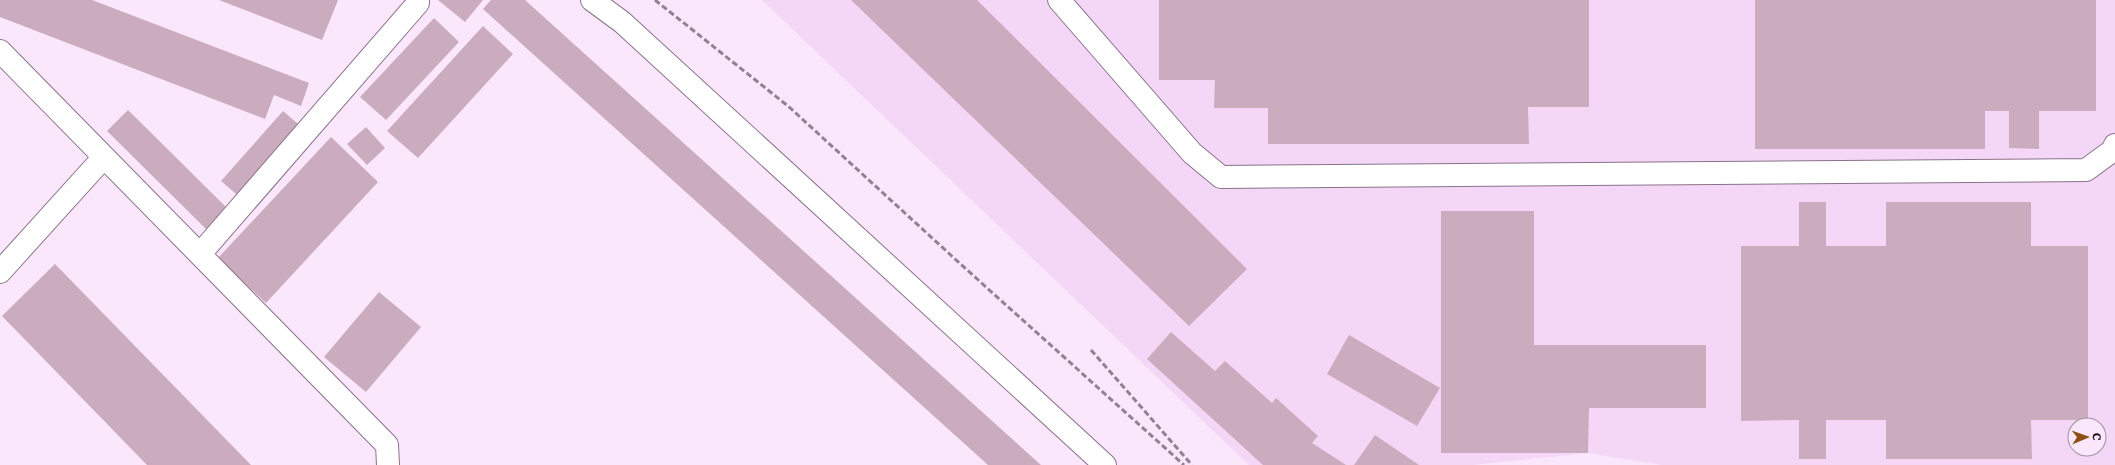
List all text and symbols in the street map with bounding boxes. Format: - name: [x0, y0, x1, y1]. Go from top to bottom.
- north arrow: [2067, 417, 2107, 457]
- text: С: [2090, 432, 2106, 441]

